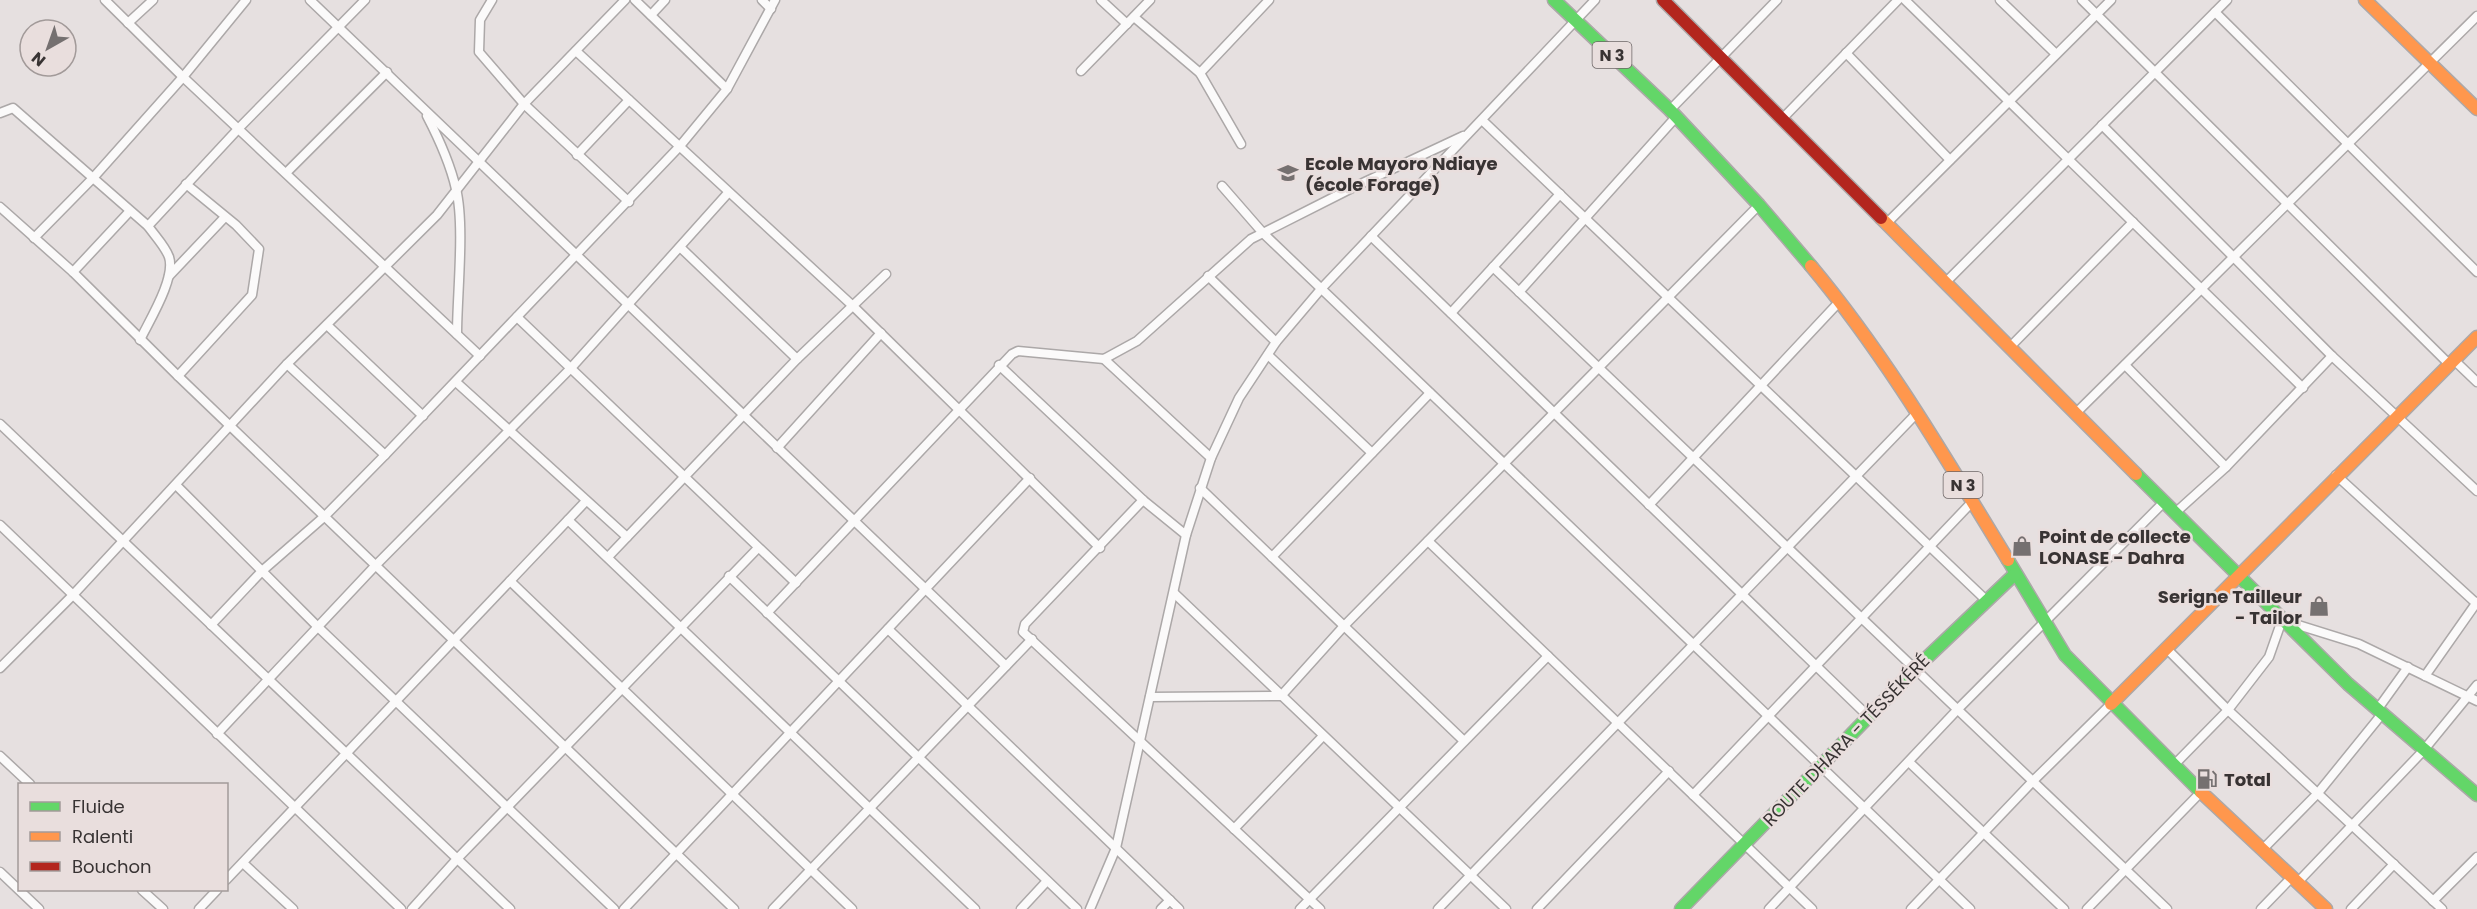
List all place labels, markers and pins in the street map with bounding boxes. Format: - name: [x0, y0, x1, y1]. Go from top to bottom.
- place label: Ecole Mayoro Ndiaye (école Forage): [1305, 151, 1498, 197]
- school or university icon: Ecole Mayoro Ndiaye (école Forage): [1276, 161, 1300, 185]
- place label: Point de collecte LONASE - Dahra: [2039, 524, 2191, 570]
- shop icon: Point de collecte LONASE - Dahra: [2010, 534, 2034, 558]
- place label: Serigne Tailleur - Tailor: [2158, 584, 2302, 630]
- shop icon: Serigne Tailleur - Tailor: [2307, 594, 2331, 618]
- fuel station icon: Total: [2195, 767, 2219, 791]
- place label: Total: [2224, 767, 2271, 792]

